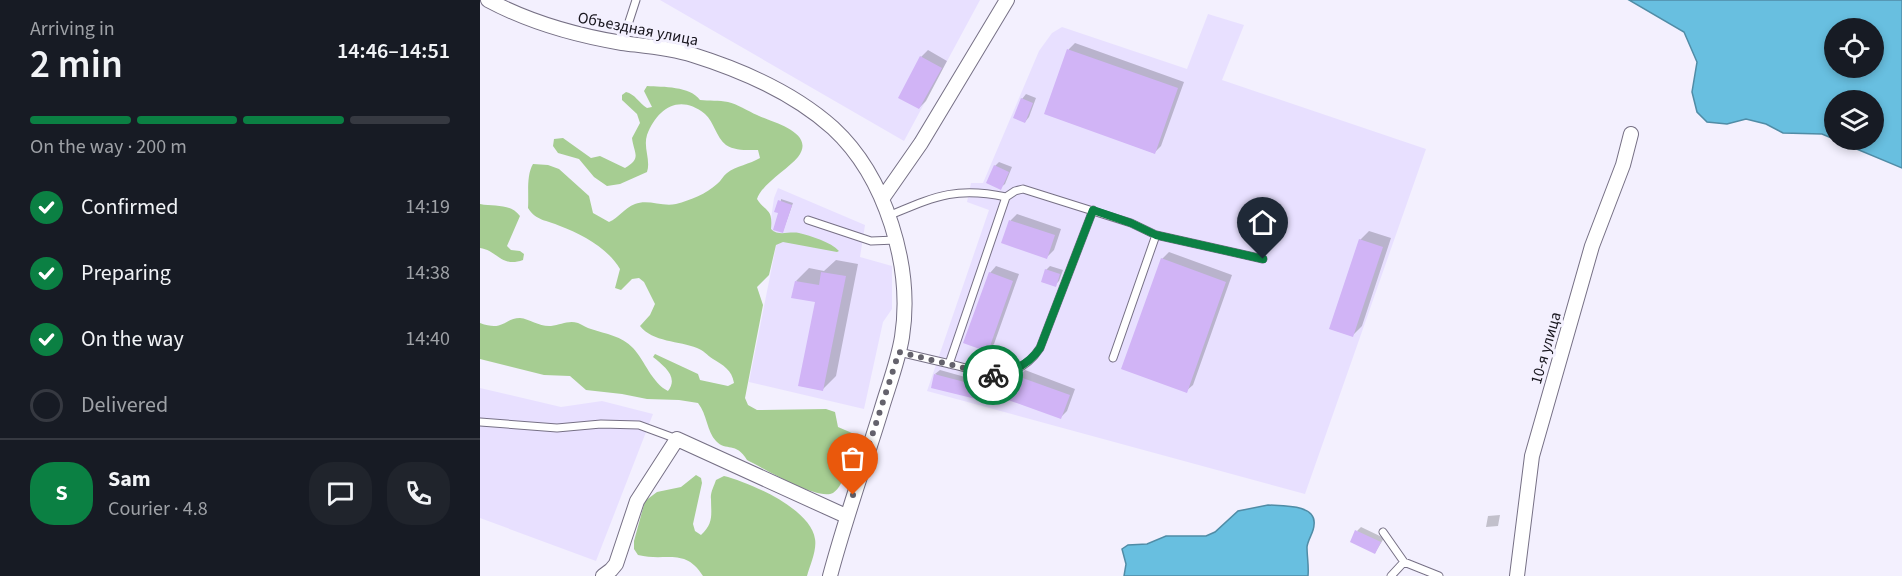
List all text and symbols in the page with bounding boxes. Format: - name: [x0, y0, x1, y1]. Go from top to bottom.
- street label: Объездная улица: [576, 7, 700, 51]
- text: Arriving in: [30, 15, 115, 43]
- map controls: [1824, 18, 1884, 150]
- button: locate: [1824, 18, 1884, 78]
- text: 14:46–14:51: [337, 35, 450, 67]
- text: 2 min: [30, 37, 123, 93]
- button: layers: [1824, 90, 1884, 150]
- text: On the way · 200 m: [30, 133, 187, 161]
- icon: check: [30, 191, 63, 224]
- text: Confirmed: [81, 191, 178, 223]
- text: 14:19: [405, 193, 450, 221]
- pin: [1237, 197, 1288, 259]
- icon: home: [1246, 206, 1279, 239]
- icon: check: [30, 257, 63, 290]
- text: Preparing: [81, 257, 171, 289]
- text: 14:38: [405, 259, 450, 287]
- street label: 10-я улица: [1525, 309, 1567, 387]
- icon: check: [30, 323, 63, 356]
- text: On the way: [81, 323, 184, 355]
- text: 14:40: [405, 325, 450, 353]
- courier: [963, 345, 1023, 405]
- icon: bike: [977, 359, 1010, 392]
- text: Delivered: [81, 389, 168, 421]
- pin: [827, 433, 878, 495]
- icon: bag: [836, 442, 869, 475]
- button: chat: [309, 462, 372, 525]
- button: phone: [387, 462, 450, 525]
- text: Sam: [108, 463, 151, 495]
- text: S: [55, 477, 68, 509]
- text: Courier · 4.8: [108, 495, 208, 523]

